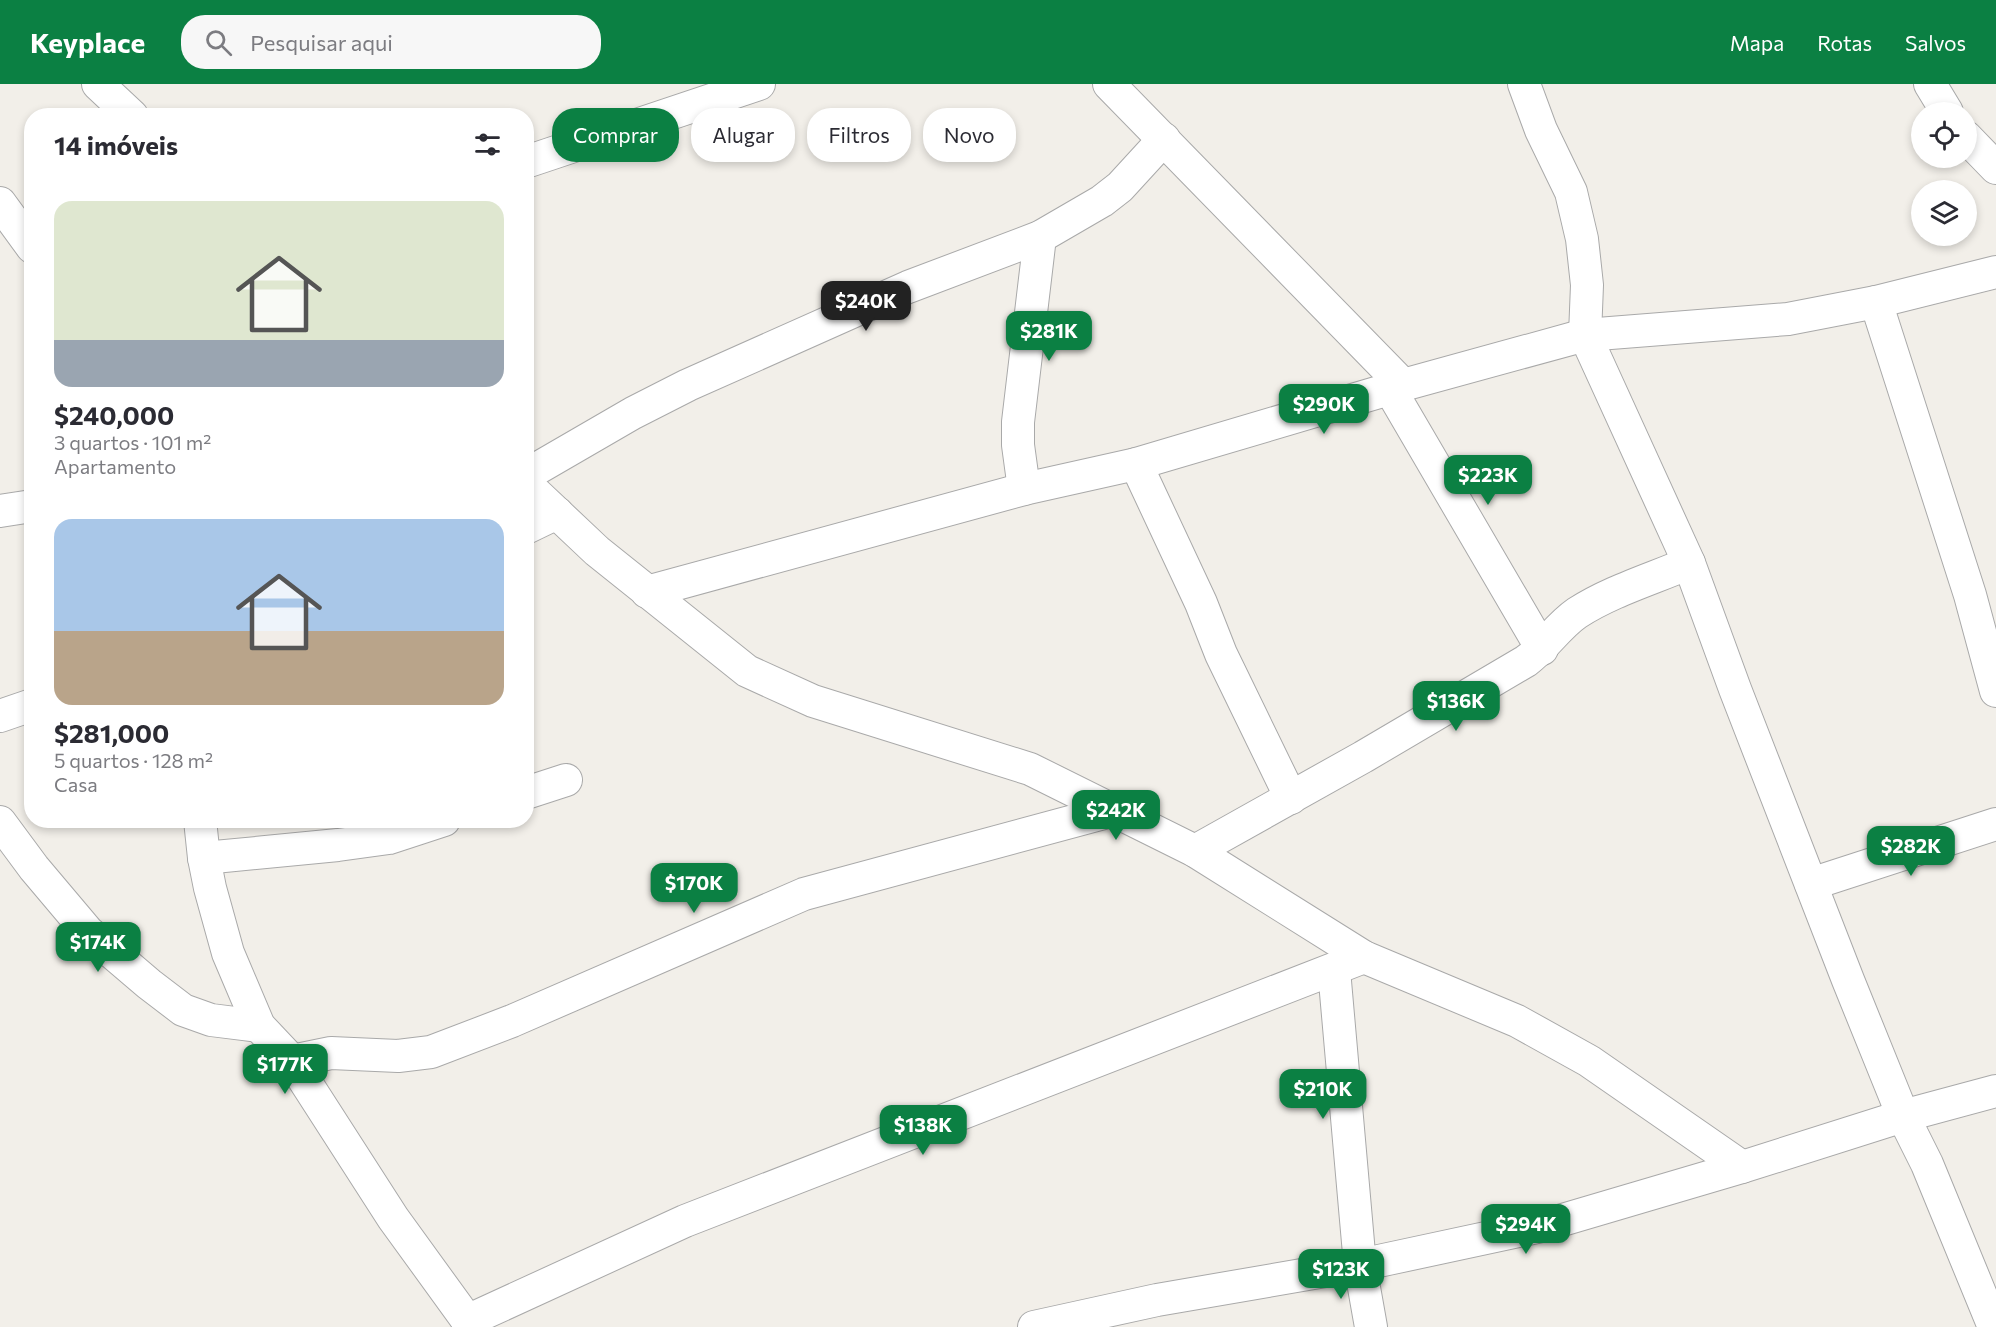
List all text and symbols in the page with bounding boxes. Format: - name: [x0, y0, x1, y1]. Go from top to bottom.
- search box: [181, 15, 601, 69]
- text: Keyplace: [30, 25, 145, 59]
- icon: search: [202, 26, 235, 59]
- text: Pesquisar aqui: [250, 29, 393, 56]
- text: Mapa: [1730, 30, 1784, 55]
- text: Rotas: [1817, 30, 1872, 55]
- text: Salvos: [1905, 30, 1966, 55]
- map controls: [1911, 102, 1977, 246]
- button: locate: [1911, 102, 1977, 168]
- chip: Comprar: [552, 108, 679, 162]
- chip: Alugar: [691, 108, 795, 162]
- chip: Filtros: [807, 108, 911, 162]
- chip: Novo: [923, 108, 1016, 162]
- icon: filters: [471, 128, 504, 161]
- text: 14 imóveis: [54, 129, 178, 160]
- button: layers: [1911, 180, 1977, 246]
- icon: home: [225, 240, 333, 348]
- pin: $240K: [824, 281, 908, 332]
- text: $240K: [835, 288, 897, 312]
- pin: $281K: [1007, 311, 1091, 362]
- text: $281K: [1020, 318, 1078, 342]
- pin: $290K: [1282, 384, 1366, 435]
- text: $290K: [1293, 391, 1355, 415]
- text: $240,000: [54, 399, 174, 430]
- text: 3 quartos · 101 m²: [54, 430, 211, 454]
- text: Apartamento: [54, 454, 176, 478]
- pin: $223K: [1446, 455, 1530, 506]
- text: $223K: [1458, 462, 1518, 486]
- icon: home: [225, 558, 333, 666]
- pin: $136K: [1414, 681, 1498, 732]
- text: $136K: [1427, 688, 1485, 712]
- text: $281,000: [54, 717, 169, 748]
- text: 5 quartos · 128 m²: [54, 748, 213, 772]
- text: Casa: [54, 772, 98, 796]
- pin: $242K: [1074, 790, 1158, 841]
- text: $242K: [1086, 797, 1146, 821]
- pin: $282K: [1869, 826, 1953, 877]
- text: $282K: [1881, 833, 1941, 857]
- pin: $170K: [652, 863, 736, 914]
- text: $170K: [665, 870, 723, 894]
- pin: $174K: [56, 922, 140, 973]
- text: $174K: [70, 929, 126, 953]
- pin: $177K: [243, 1044, 327, 1095]
- text: $177K: [257, 1051, 313, 1075]
- pin: $210K: [1281, 1069, 1365, 1120]
- text: $210K: [1293, 1076, 1353, 1100]
- pin: $138K: [881, 1105, 965, 1156]
- text: $138K: [894, 1112, 952, 1136]
- pin: $294K: [1484, 1204, 1568, 1255]
- text: $294K: [1495, 1211, 1557, 1235]
- pin: $123K: [1299, 1249, 1383, 1300]
- text: $123K: [1312, 1256, 1370, 1280]

